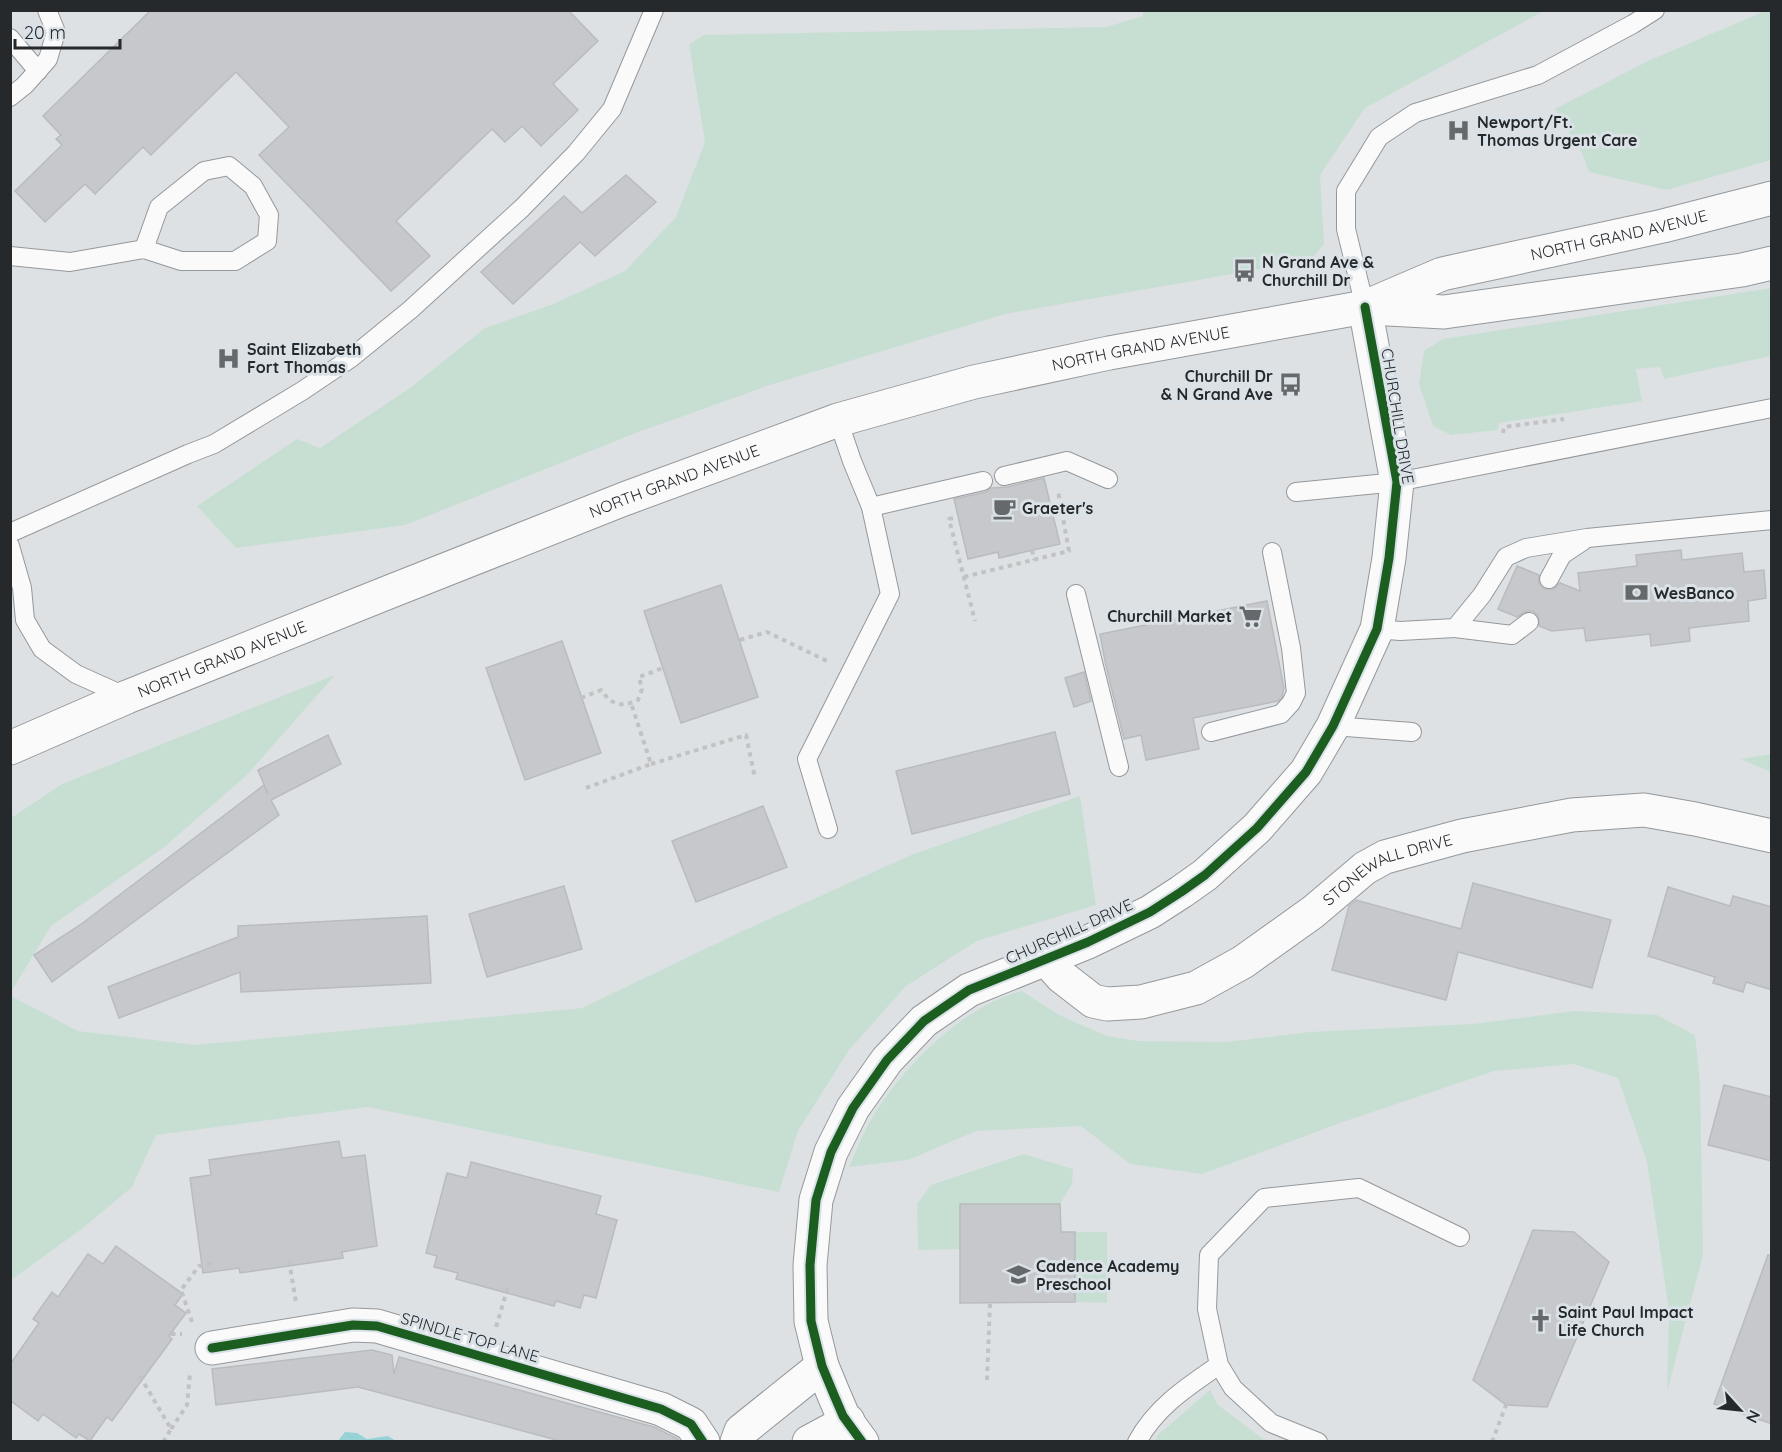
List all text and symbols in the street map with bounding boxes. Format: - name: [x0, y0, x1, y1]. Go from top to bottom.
- scale bar: [15, 12, 120, 50]
- text: 20 m: [24, 21, 66, 44]
- place label: Newport/Ft. Thomas Urgent Care: [1477, 112, 1637, 150]
- hospital icon: Newport/Ft. Thomas Urgent Care: [1446, 118, 1472, 144]
- street label: NORTH GRAND AVENUE: [1529, 205, 1709, 264]
- place label: N Grand Ave & Churchill Dr: [1262, 252, 1374, 290]
- bus stop icon: N Grand Ave & Churchill Dr: [1231, 258, 1257, 284]
- street label: NORTH GRAND AVENUE: [1050, 322, 1231, 375]
- place label: Saint Elizabeth Fort Thomas: [247, 339, 361, 377]
- hospital icon: Saint Elizabeth Fort Thomas: [216, 345, 242, 371]
- street label: CHURCHILL DRIVE: [1377, 347, 1419, 485]
- place label: Churchill Dr & N Grand Ave: [1161, 366, 1273, 404]
- bus stop icon: Churchill Dr & N Grand Ave: [1278, 372, 1304, 398]
- street label: NORTH GRAND AVENUE: [586, 440, 762, 522]
- cafe icon: Graeter's: [991, 495, 1017, 521]
- place label: Graeter's: [1022, 498, 1094, 518]
- bank icon: WesBanco: [1623, 580, 1649, 606]
- place label: WesBanco: [1654, 583, 1734, 603]
- supermarket icon: Churchill Market: [1237, 603, 1263, 629]
- place label: Churchill Market: [1107, 606, 1232, 626]
- street label: NORTH GRAND AVENUE: [135, 616, 310, 702]
- street label: STONEWALL DRIVE: [1319, 829, 1454, 909]
- street label: CHURCHILL DRIVE: [1002, 894, 1136, 968]
- place label: Cadence Academy Preschool: [1036, 1256, 1180, 1294]
- school or university icon: Cadence Academy Preschool: [1005, 1262, 1031, 1288]
- place label: Saint Paul Impact Life Church: [1558, 1302, 1694, 1340]
- street label: SPINDLE TOP LANE: [399, 1308, 541, 1366]
- church icon: Saint Paul Impact Life Church: [1527, 1308, 1553, 1334]
- north arrow: [1710, 1380, 1770, 1440]
- text: N: [1742, 1407, 1765, 1427]

